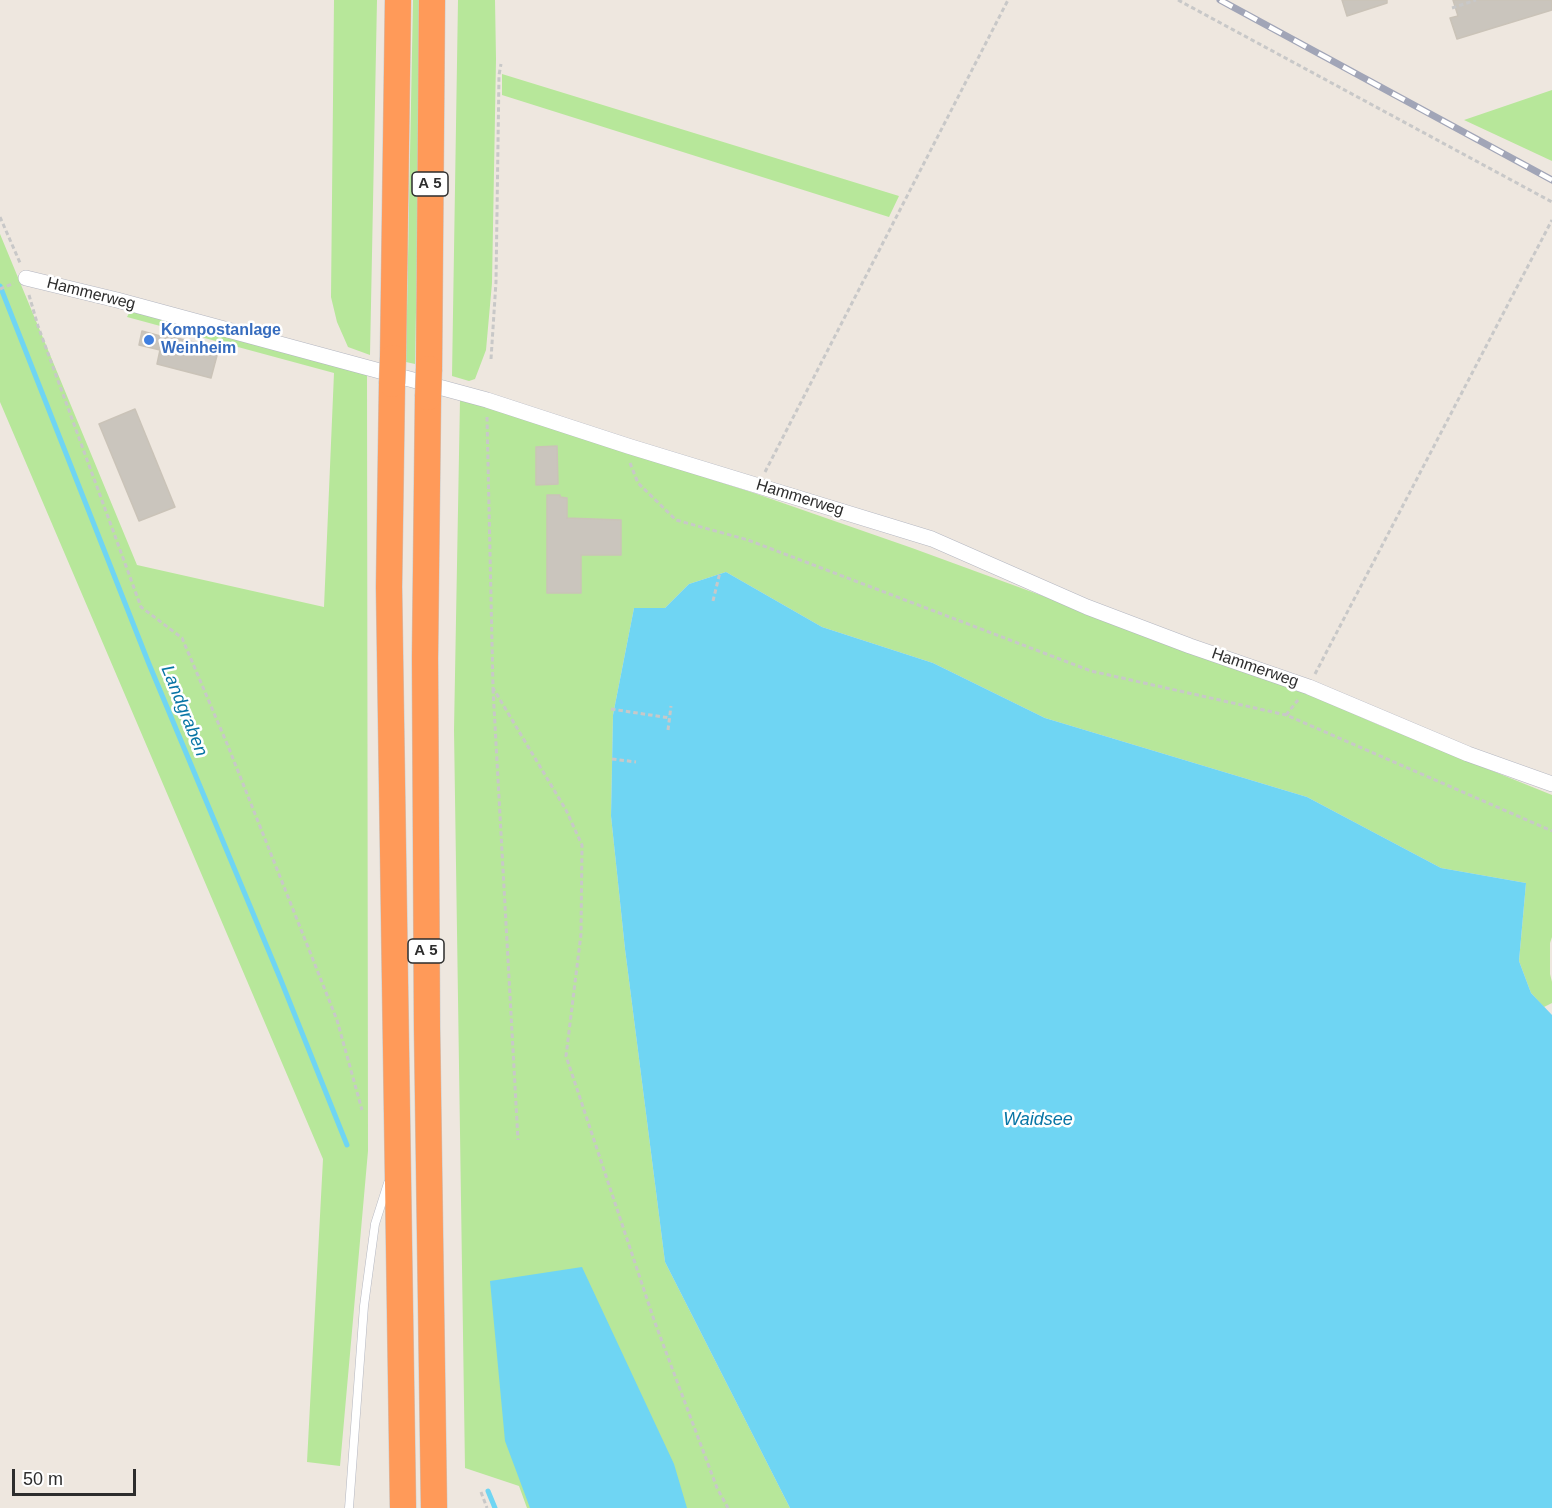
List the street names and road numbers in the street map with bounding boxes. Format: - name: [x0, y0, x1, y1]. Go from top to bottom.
- road number: A 5: [412, 172, 448, 196]
- street label: Hammerweg: [45, 274, 137, 314]
- street label: Hammerweg: [754, 476, 846, 520]
- street label: Hammerweg: [1209, 644, 1301, 692]
- road number: A 5: [408, 939, 444, 963]

